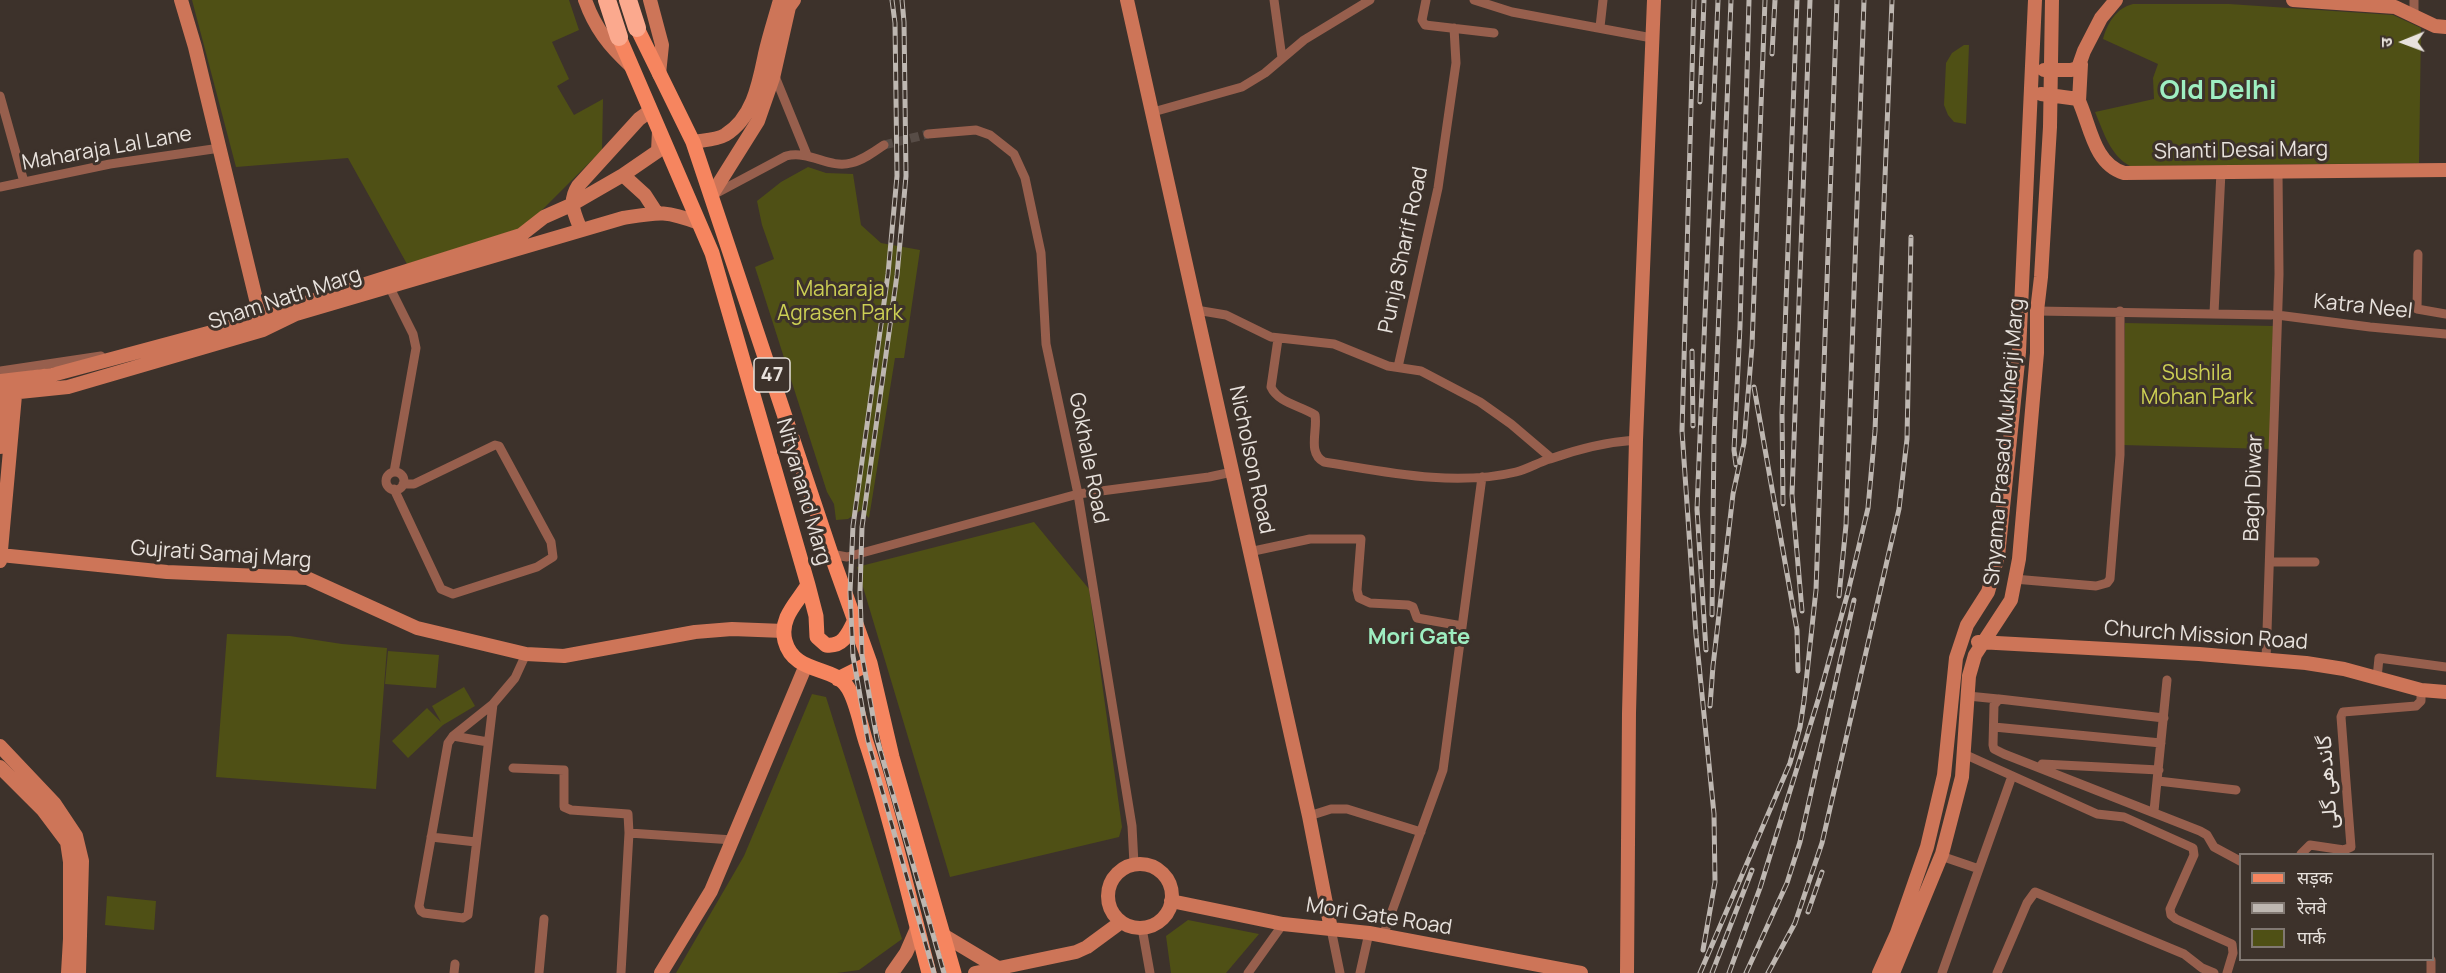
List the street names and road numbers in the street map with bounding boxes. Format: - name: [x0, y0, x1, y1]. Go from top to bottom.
- street label: Maharaja Lal Lane: [20, 122, 194, 176]
- street label: Shanti Desai Marg: [2154, 137, 2328, 165]
- street label: Punja Sharif Road: [1374, 164, 1434, 336]
- street label: Sham Nath Marg: [205, 262, 365, 336]
- street label: Katra Neel: [2312, 289, 2414, 325]
- street label: Shyama Prasad Mukherji Marg: [1980, 297, 2030, 587]
- road number: 47: [754, 358, 790, 392]
- street label: Nicholson Road: [1223, 384, 1279, 536]
- street label: Gokhale Road: [1063, 390, 1113, 526]
- street label: Nityanand Marg: [770, 416, 836, 568]
- street label: Bagh Diwar: [2240, 434, 2268, 542]
- street label: Gujrati Samaj Marg: [130, 536, 312, 574]
- street label: Church Mission Road: [2103, 616, 2309, 656]
- street label: گاندھی گلی: [2312, 734, 2344, 830]
- street label: Mori Gate Road: [1304, 893, 1454, 941]

